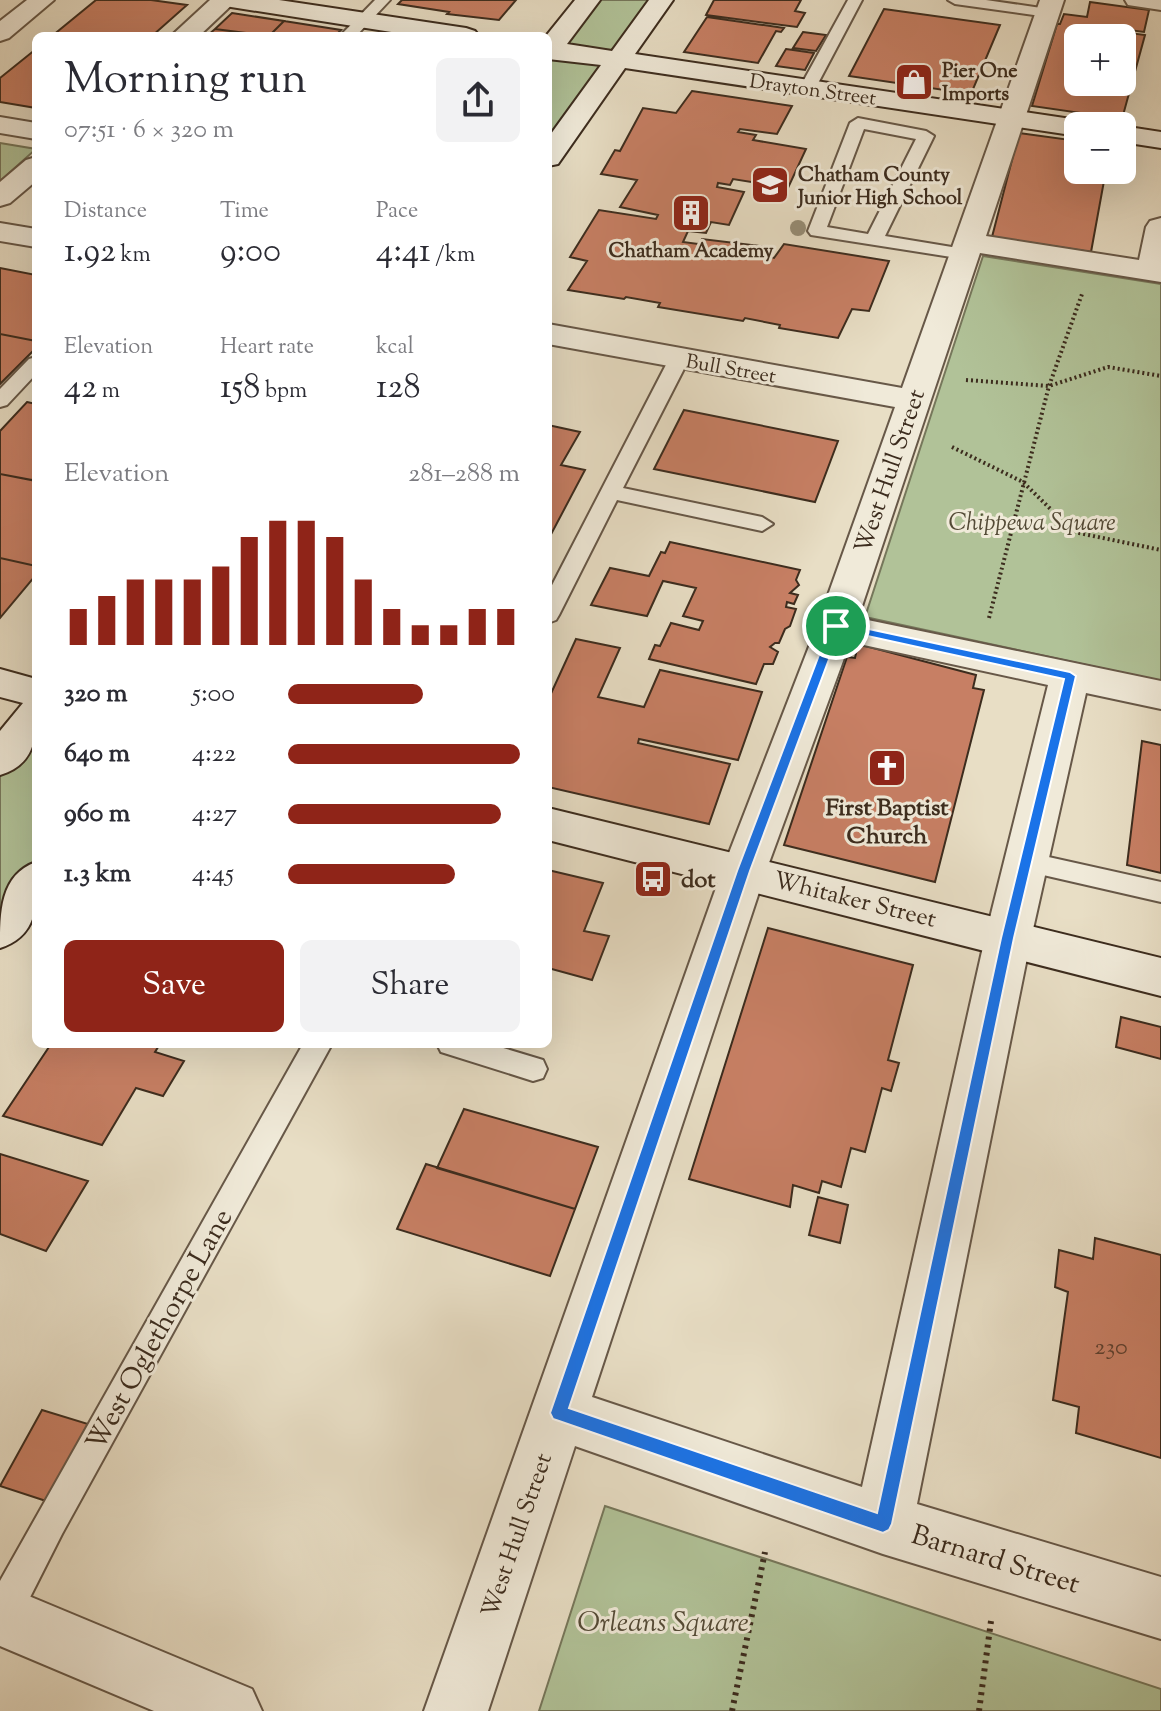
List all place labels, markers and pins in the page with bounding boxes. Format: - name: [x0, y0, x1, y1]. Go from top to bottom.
- place label: Pier One Imports: [942, 58, 1018, 110]
- shop icon: Pier One Imports: [893, 61, 935, 103]
- place label: Chatham County Junior High School: [796, 162, 963, 214]
- school or university icon: Chatham County Junior High School: [749, 164, 791, 206]
- building icon: Chatham Academy: [670, 192, 712, 234]
- place label: Chatham Academy: [608, 238, 774, 267]
- pin: [802, 592, 870, 660]
- church icon: First Baptist Church: [866, 747, 908, 789]
- place label: First Baptist Church: [825, 792, 949, 854]
- bus stop icon: dot: [632, 858, 674, 900]
- place label: dot: [681, 864, 716, 898]

